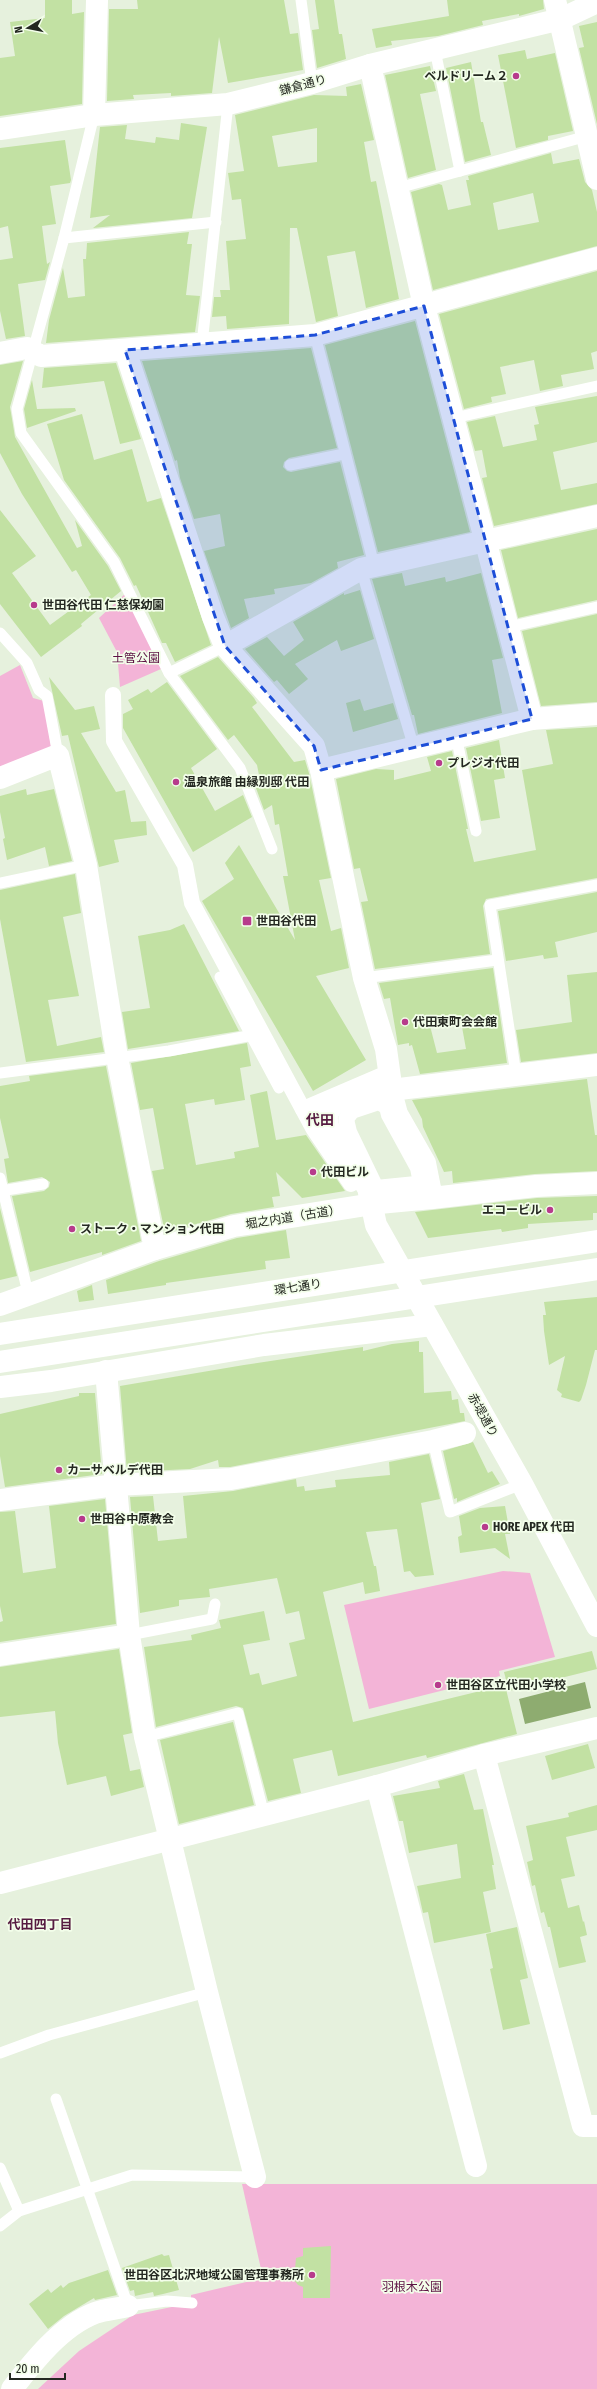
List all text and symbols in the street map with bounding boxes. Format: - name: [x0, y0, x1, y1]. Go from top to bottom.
- north arrow: [8, 8, 48, 48]
- text: N: [12, 25, 26, 34]
- place label: ベルドリーム２: [424, 69, 508, 83]
- marker: ベルドリーム２: [511, 71, 521, 81]
- street label: 鎌倉通り: [278, 72, 328, 98]
- place label: 世田谷代田 仁慈保幼園: [42, 598, 165, 612]
- marker: 世田谷代田 仁慈保幼園: [29, 600, 39, 610]
- park label: 土管公園: [112, 651, 160, 665]
- place label: プレジオ代田: [447, 756, 519, 770]
- marker: プレジオ代田: [434, 758, 444, 768]
- place label: 温泉旅館 由縁別邸 代田: [184, 775, 309, 789]
- marker: 温泉旅館 由縁別邸 代田: [171, 777, 181, 787]
- place label: 世田谷代田: [256, 914, 316, 928]
- marker: 世田谷代田: [241, 915, 253, 927]
- place label: 代田東町会会館: [413, 1015, 497, 1029]
- marker: 代田東町会会館: [400, 1017, 410, 1027]
- district label: 代田: [305, 1112, 334, 1129]
- place label: 代田ビル: [321, 1165, 369, 1179]
- marker: 代田ビル: [308, 1167, 318, 1177]
- street label: 堀之内道（古道）: [244, 1203, 342, 1231]
- place label: エコービル: [482, 1203, 542, 1217]
- marker: エコービル: [545, 1205, 555, 1215]
- place label: ストーク・マンション代田: [80, 1222, 224, 1236]
- marker: ストーク・マンション代田: [67, 1224, 77, 1234]
- street label: 環七通り: [273, 1276, 323, 1298]
- street label: 赤堤通り: [465, 1391, 501, 1439]
- place label: カーサベルデ代田: [67, 1463, 163, 1477]
- marker: カーサベルデ代田: [54, 1465, 64, 1475]
- place label: 世田谷中原教会: [90, 1512, 174, 1526]
- marker: 世田谷中原教会: [77, 1514, 87, 1524]
- place label: HORE APEX 代田: [493, 1520, 574, 1534]
- marker: HORE APEX 代田: [480, 1522, 490, 1532]
- place label: 世田谷区立代田小学校: [446, 1678, 566, 1692]
- marker: 世田谷区立代田小学校: [433, 1680, 443, 1690]
- district label: 代田四丁目: [7, 1917, 73, 1932]
- place label: 世田谷区北沢地域公園管理事務所: [124, 2268, 304, 2282]
- marker: 世田谷区北沢地域公園管理事務所: [307, 2270, 317, 2280]
- park label: 羽根木公園: [382, 2280, 442, 2294]
- scale bar: [10, 2355, 65, 2381]
- text: 20 m: [16, 2362, 40, 2376]

